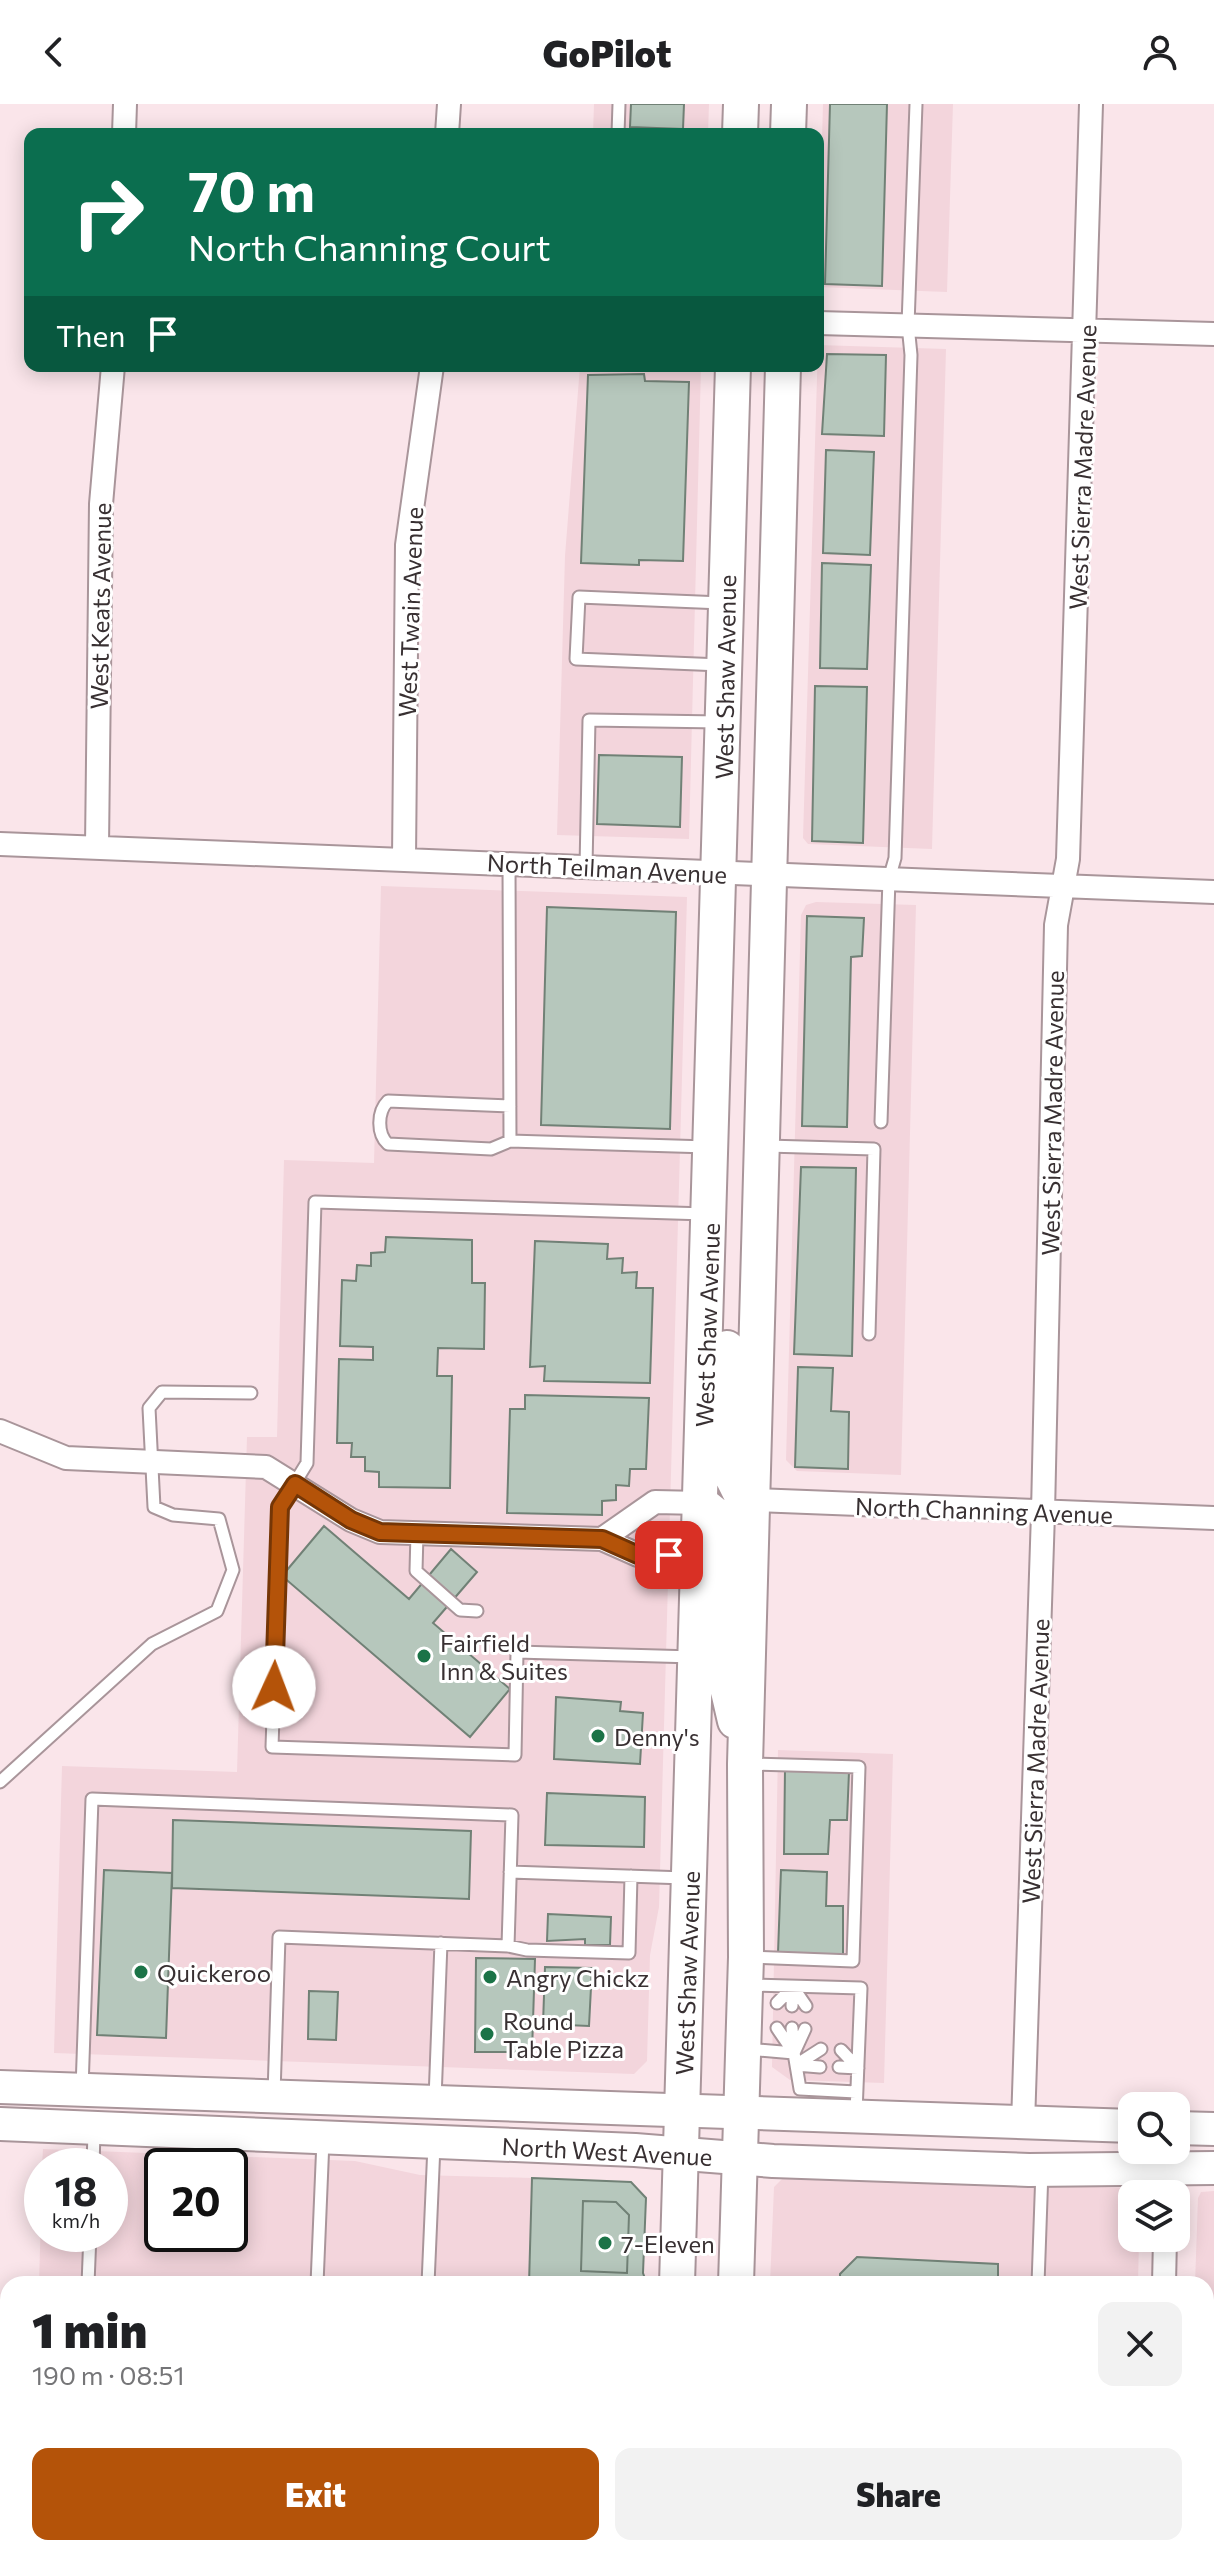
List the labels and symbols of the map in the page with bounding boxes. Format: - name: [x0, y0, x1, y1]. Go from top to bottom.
- street label: West Sierra Madre Avenue: [1063, 324, 1101, 610]
- street label: West Keats Avenue: [84, 502, 116, 710]
- street label: West Twain Avenue: [392, 506, 428, 718]
- street label: West Shaw Avenue: [709, 574, 741, 780]
- street label: North Teilman Avenue: [486, 847, 728, 889]
- street label: West Sierra Madre Avenue: [1035, 970, 1069, 1256]
- street label: West Shaw Avenue: [689, 1222, 725, 1428]
- street label: North Channing Avenue: [855, 1491, 1113, 1529]
- pin: [635, 1521, 703, 1589]
- street label: West Sierra Madre Avenue: [1016, 1618, 1054, 1904]
- place label: Fairfield Inn & Suites: [440, 1628, 568, 1685]
- position arrow: [232, 1645, 316, 1729]
- marker: Fairfield Inn & Suites: [415, 1647, 433, 1665]
- place label: Denny's: [614, 1722, 700, 1751]
- marker: Denny's: [589, 1727, 607, 1745]
- street label: West Shaw Avenue: [669, 1870, 705, 2076]
- place label: Quickeroo: [157, 1958, 271, 1987]
- marker: Quickeroo: [132, 1963, 150, 1981]
- place label: Angry Chickz: [506, 1963, 649, 1992]
- marker: Angry Chickz: [481, 1968, 499, 1986]
- place label: Round Table Pizza: [503, 2006, 624, 2063]
- marker: Round Table Pizza: [478, 2025, 496, 2043]
- street label: North West Avenue: [501, 2131, 713, 2171]
- speed limit sign: 20: [144, 2148, 248, 2252]
- place label: 7-Eleven: [621, 2229, 715, 2258]
- marker: 7-Eleven: [596, 2234, 614, 2252]

